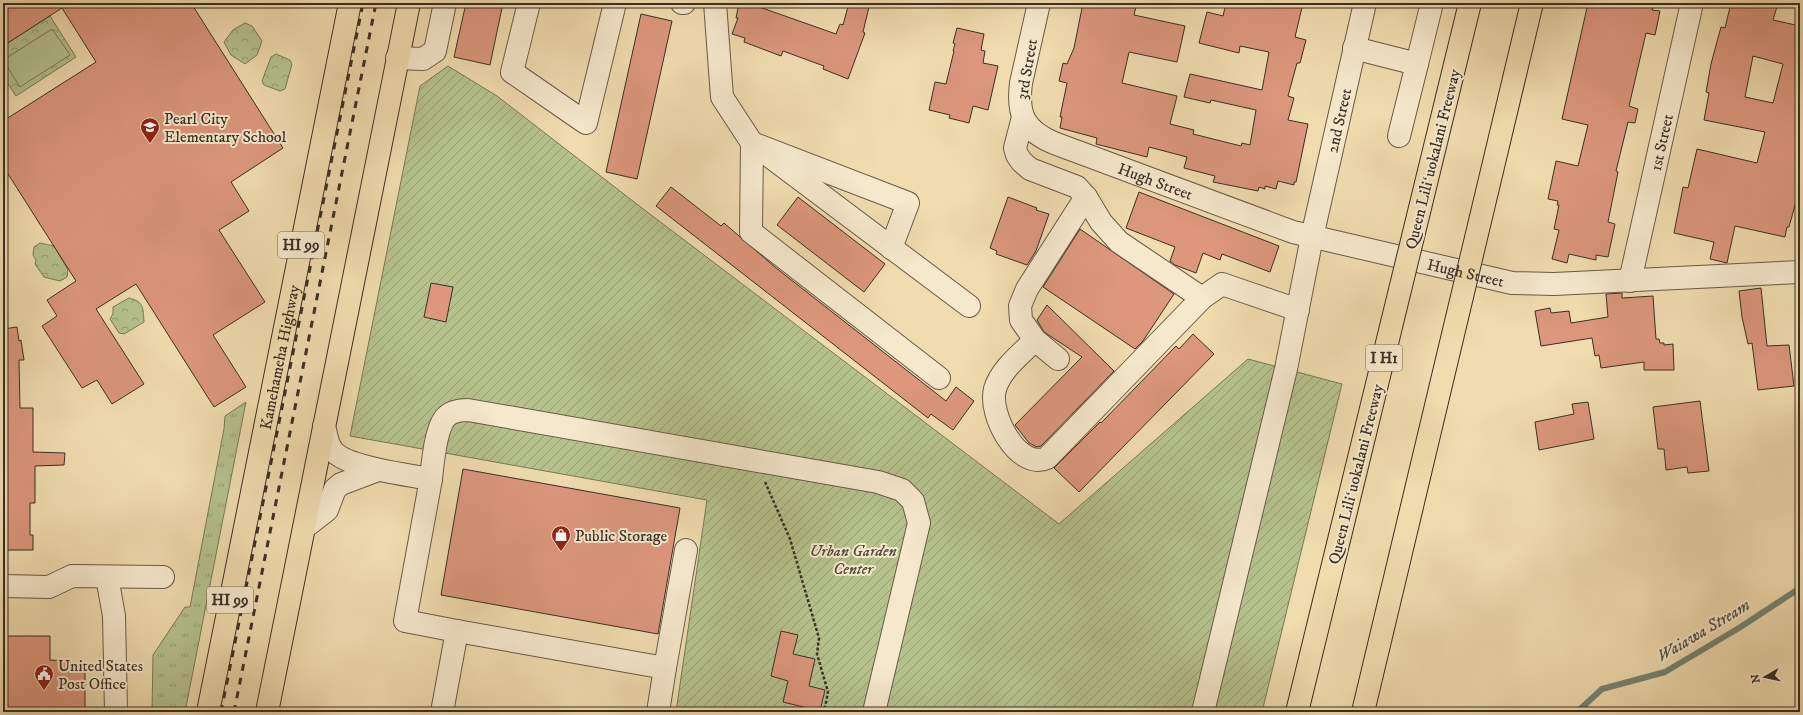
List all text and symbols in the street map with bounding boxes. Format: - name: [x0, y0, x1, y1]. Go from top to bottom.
- street label: 3rd Street: [1012, 37, 1042, 101]
- street label: Queen Liliʻuokalani Freeway: [1401, 67, 1465, 251]
- street label: 2nd Street: [1322, 86, 1356, 155]
- place label: Pearl City Elementary School: [164, 109, 287, 147]
- street label: 1st Street: [1646, 112, 1678, 173]
- school or university icon: Pearl City Elementary School: [139, 116, 161, 144]
- street label: Hugh Street: [1115, 159, 1195, 205]
- road number: HI 99: [278, 232, 324, 258]
- street label: Hugh Street: [1425, 255, 1506, 292]
- street label: Kamehameha Highway: [256, 283, 304, 431]
- road number: I H1: [1366, 345, 1402, 371]
- street label: Queen Liliʻuokalani Freeway: [1324, 382, 1388, 566]
- shop icon: Public Storage: [550, 524, 572, 552]
- place label: Public Storage: [575, 526, 667, 546]
- park label: Urban Garden Center: [809, 541, 897, 579]
- road number: HI 99: [207, 587, 253, 613]
- water label: Waiawa Stream: [1653, 594, 1754, 667]
- place label: United States Post Office: [58, 656, 143, 694]
- north arrow: [1745, 657, 1785, 697]
- public building icon: United States Post Office: [33, 663, 55, 691]
- text: N: [1748, 673, 1764, 684]

